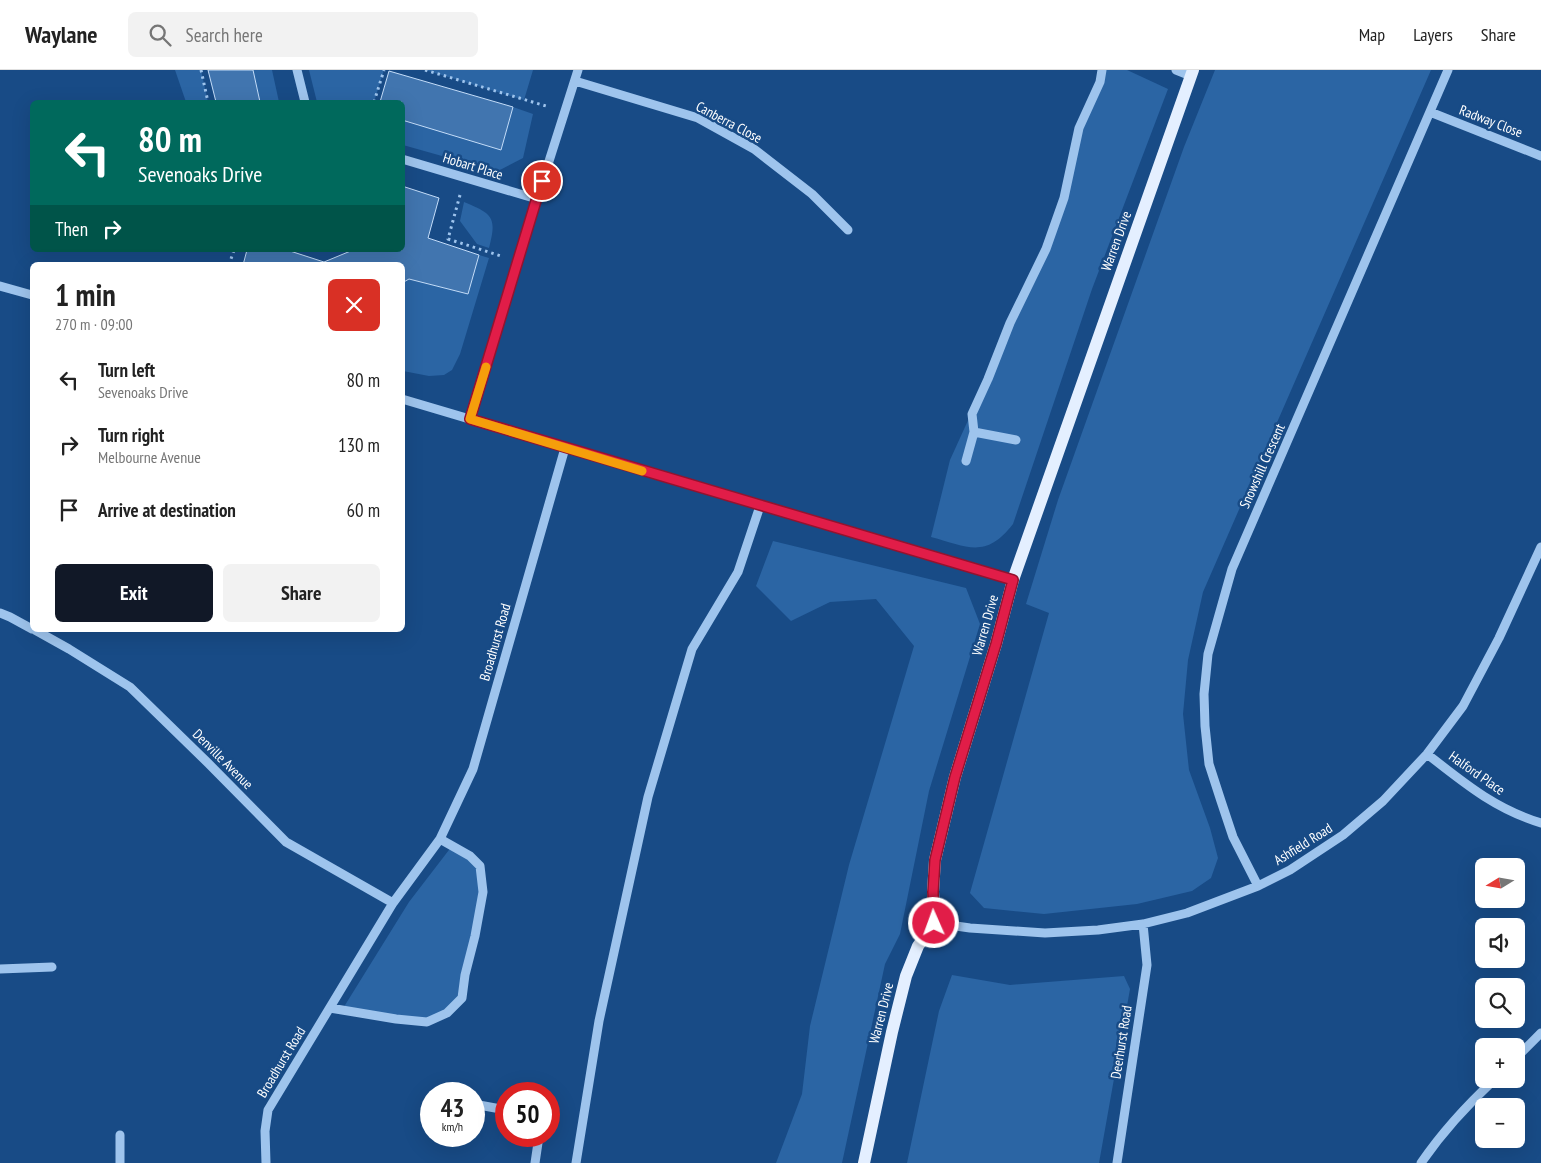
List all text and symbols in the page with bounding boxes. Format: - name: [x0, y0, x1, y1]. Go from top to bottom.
- search box: [128, 12, 478, 57]
- text: Waylane: [25, 19, 98, 50]
- icon: search: [146, 21, 174, 49]
- text: Search here: [186, 23, 263, 47]
- text: Map: [1359, 23, 1385, 46]
- text: Layers: [1413, 23, 1453, 46]
- text: Share: [1481, 23, 1516, 46]
- street label: Canberra Close: [693, 97, 765, 147]
- street label: Radway Close: [1457, 101, 1525, 141]
- text: 80 m: [138, 116, 202, 162]
- icon: left: [55, 120, 120, 185]
- street label: Hobart Place: [441, 148, 505, 184]
- text: Sevenoaks Drive: [138, 160, 262, 188]
- pin: [521, 160, 563, 202]
- icon: arrive: [528, 167, 556, 195]
- street label: Warren Drive: [1097, 208, 1135, 273]
- icon: right: [98, 215, 126, 243]
- text: Then: [55, 217, 88, 241]
- text: 1 min: [55, 275, 116, 314]
- button: close: [328, 279, 380, 331]
- text: 270 m · 09:00: [55, 314, 133, 334]
- text: Turn left: [98, 358, 155, 382]
- icon: left: [55, 366, 83, 394]
- text: 80 m: [347, 368, 380, 392]
- text: Sevenoaks Drive: [98, 382, 188, 402]
- street label: Snowshill Crescent: [1235, 421, 1289, 511]
- text: Turn right: [98, 423, 164, 447]
- icon: right: [55, 431, 83, 459]
- text: 130 m: [338, 433, 380, 457]
- text: Melbourne Avenue: [98, 447, 201, 467]
- icon: arrive: [55, 496, 83, 524]
- text: Arrive at destination: [98, 498, 236, 522]
- text: 60 m: [347, 498, 380, 522]
- button: Exit: [55, 564, 213, 622]
- button: Share: [223, 564, 380, 622]
- street label: Warren Drive: [968, 592, 1002, 658]
- street label: Broadhurst Road: [475, 601, 515, 683]
- street label: Denville Avenue: [189, 725, 257, 793]
- street label: Halford Place: [1445, 747, 1509, 799]
- street label: Ashfield Road: [1270, 819, 1336, 869]
- north arrow: [1475, 858, 1525, 908]
- map controls: [1475, 858, 1525, 1148]
- position arrow: [907, 896, 959, 948]
- button: sound: [1475, 918, 1525, 968]
- button: search: [1475, 978, 1525, 1028]
- street label: Warren Drive: [865, 980, 897, 1046]
- street label: Deerhurst Road: [1106, 1004, 1136, 1080]
- street label: Broadhurst Road: [253, 1023, 309, 1101]
- button: +: [1475, 1038, 1525, 1088]
- speed limit sign: 50: [495, 1082, 560, 1147]
- text: 43: [441, 1092, 464, 1124]
- button: −: [1475, 1098, 1525, 1148]
- text: km/h: [442, 1119, 463, 1134]

